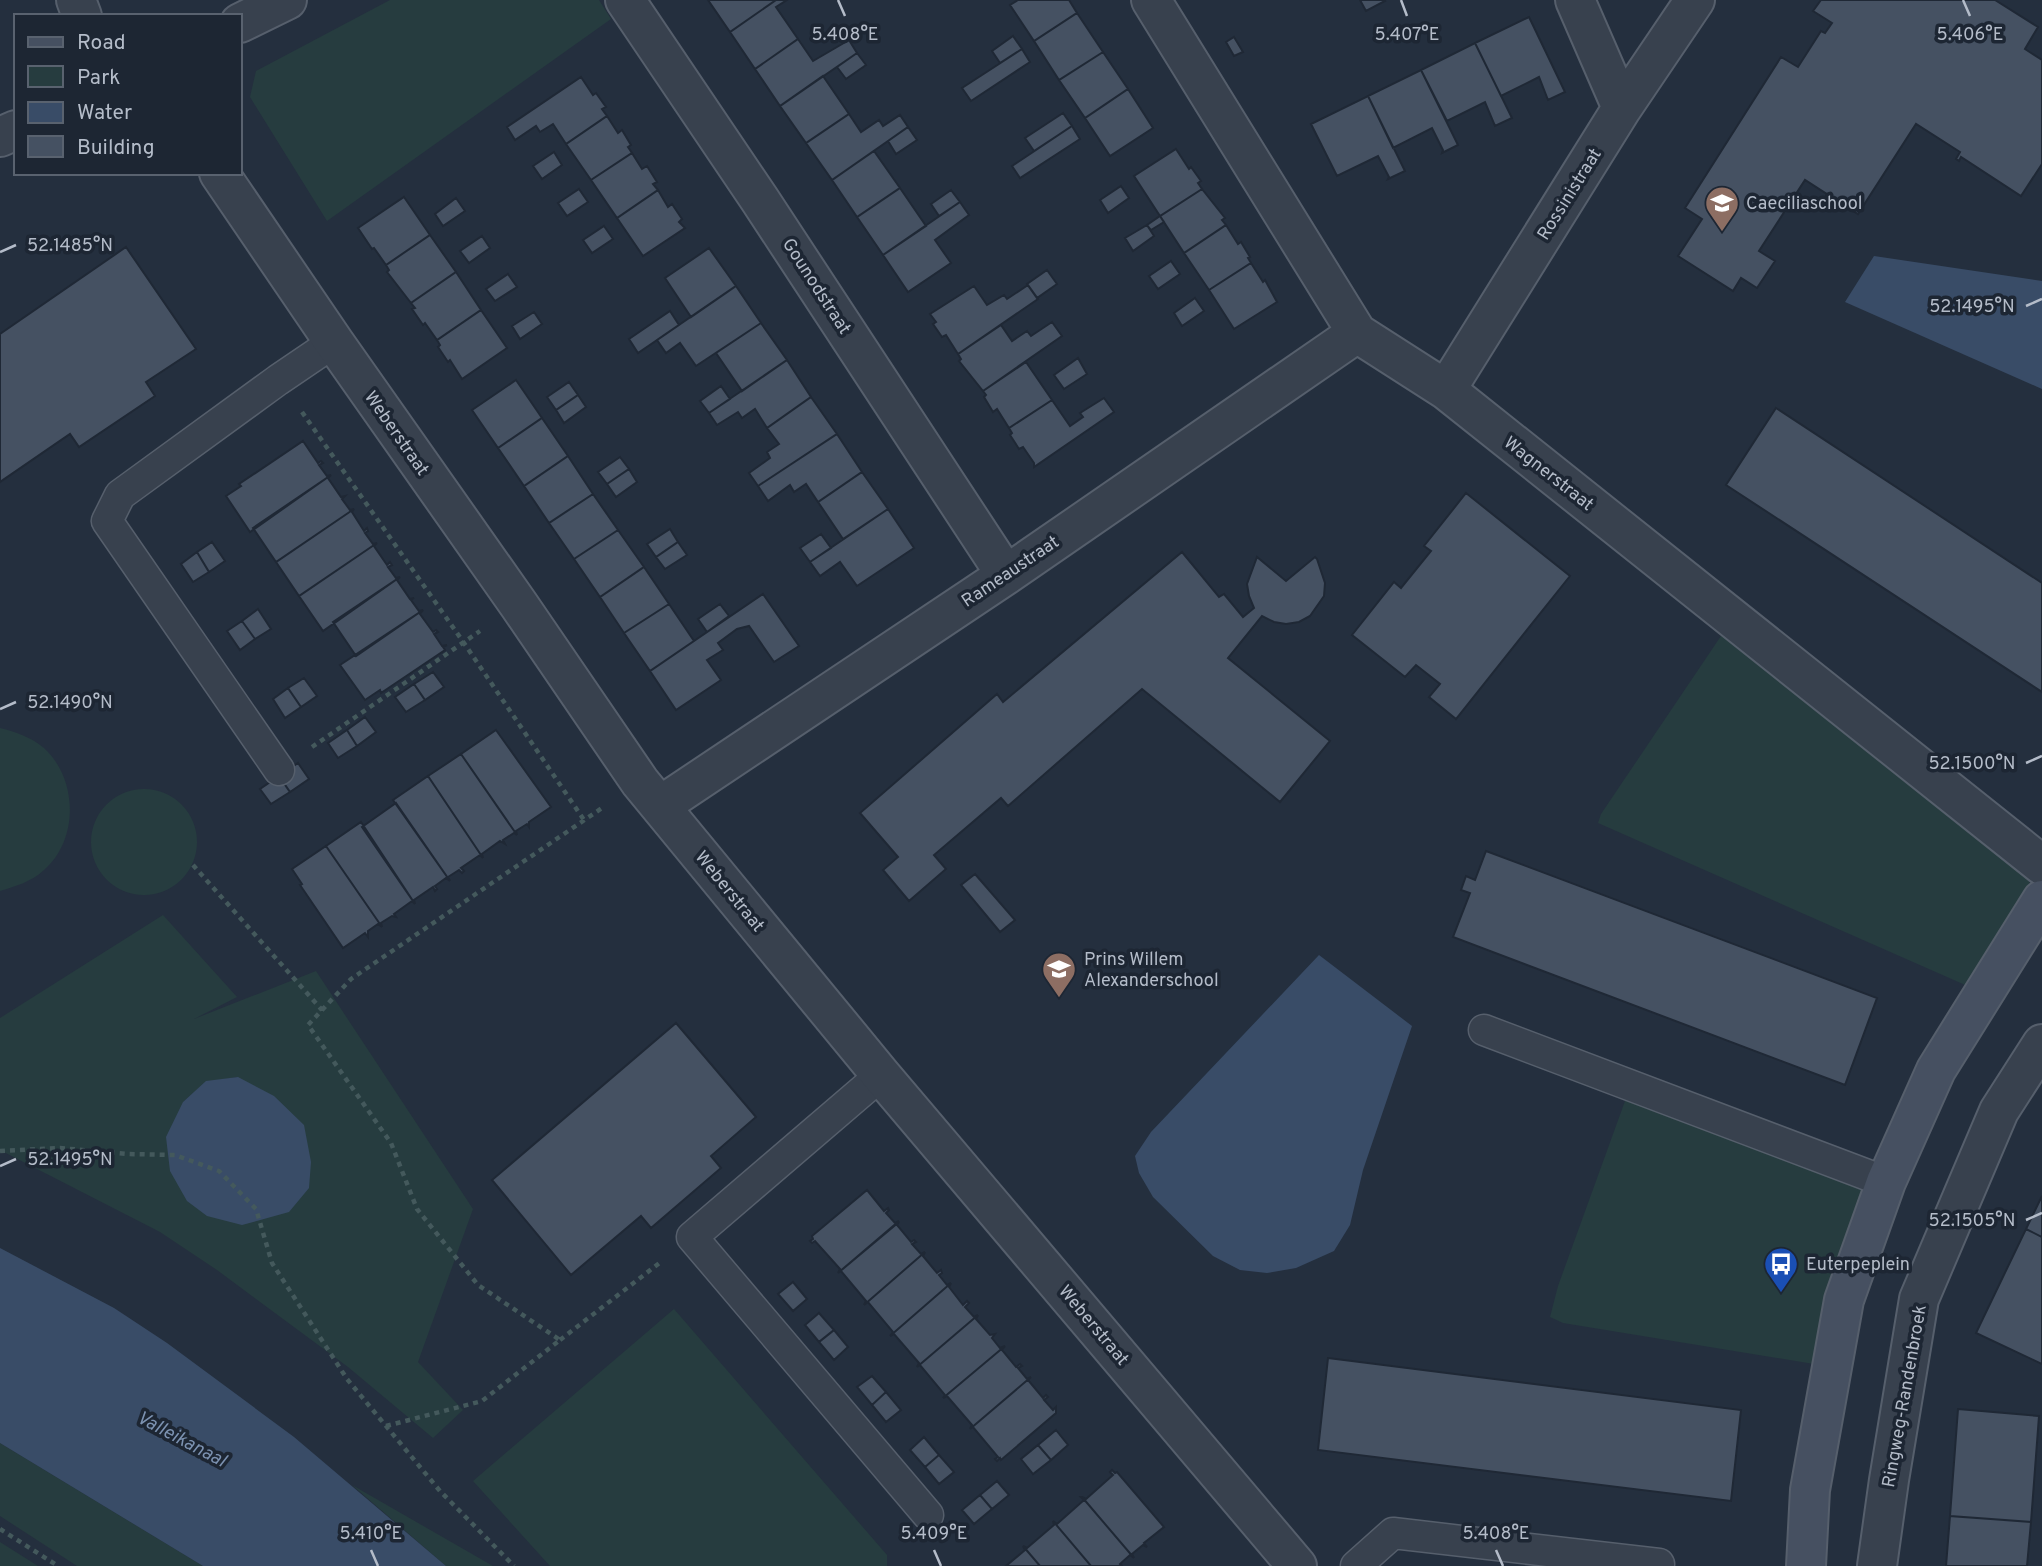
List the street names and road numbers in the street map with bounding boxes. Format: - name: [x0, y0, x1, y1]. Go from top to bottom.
- street label: Rossinistraat: [1533, 145, 1608, 245]
- street label: Gounodstraat: [776, 234, 855, 339]
- street label: Weberstraat: [358, 387, 433, 481]
- street label: Wagnerstraat: [1498, 432, 1598, 517]
- street label: Rameaustraat: [958, 531, 1064, 613]
- street label: Weberstraat: [689, 847, 769, 937]
- street label: Weberstraat: [1053, 1281, 1133, 1371]
- street label: Ringweg-Randenbroek: [1878, 1303, 1933, 1489]

